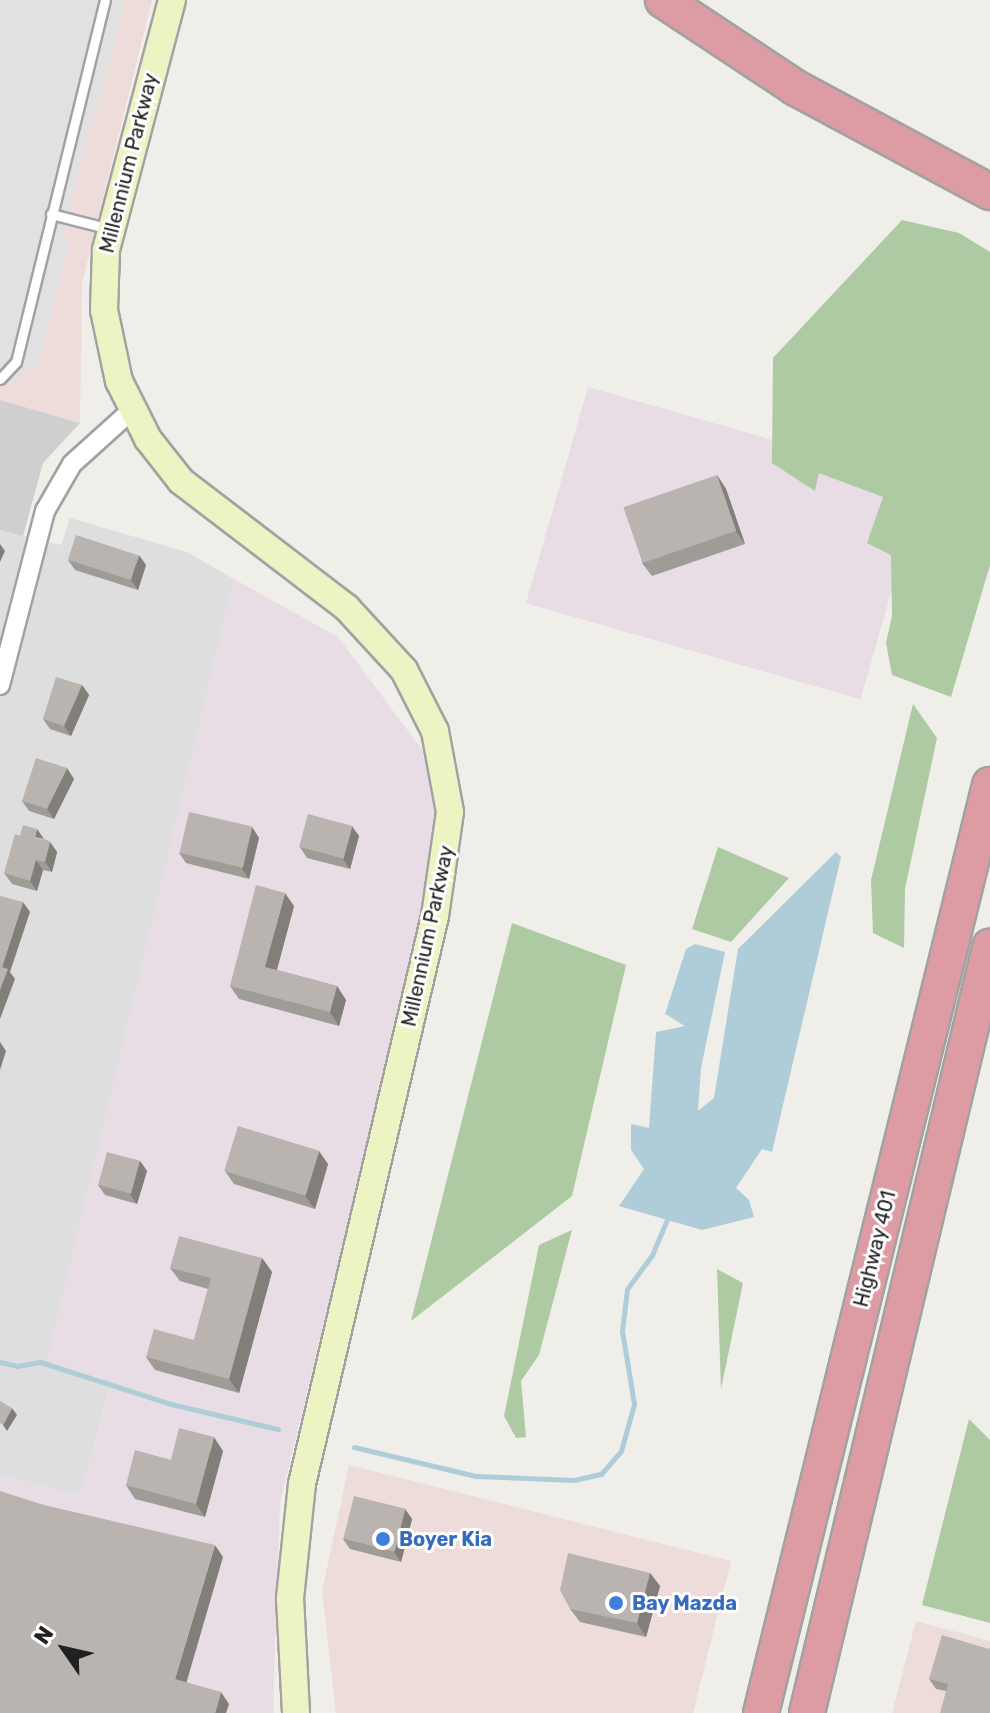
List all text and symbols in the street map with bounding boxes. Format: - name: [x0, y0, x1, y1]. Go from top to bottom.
- street label: Millennium Parkway: [95, 71, 163, 255]
- street label: Millennium Parkway: [397, 843, 459, 1029]
- street label: Highway 401: [849, 1188, 901, 1310]
- place label: Boyer Kia: [399, 1527, 492, 1551]
- marker: Boyer Kia: [374, 1530, 392, 1548]
- place label: Bay Mazda: [632, 1591, 738, 1615]
- marker: Bay Mazda: [607, 1594, 625, 1612]
- north arrow: [24, 1609, 104, 1689]
- text: N: [28, 1621, 59, 1649]

